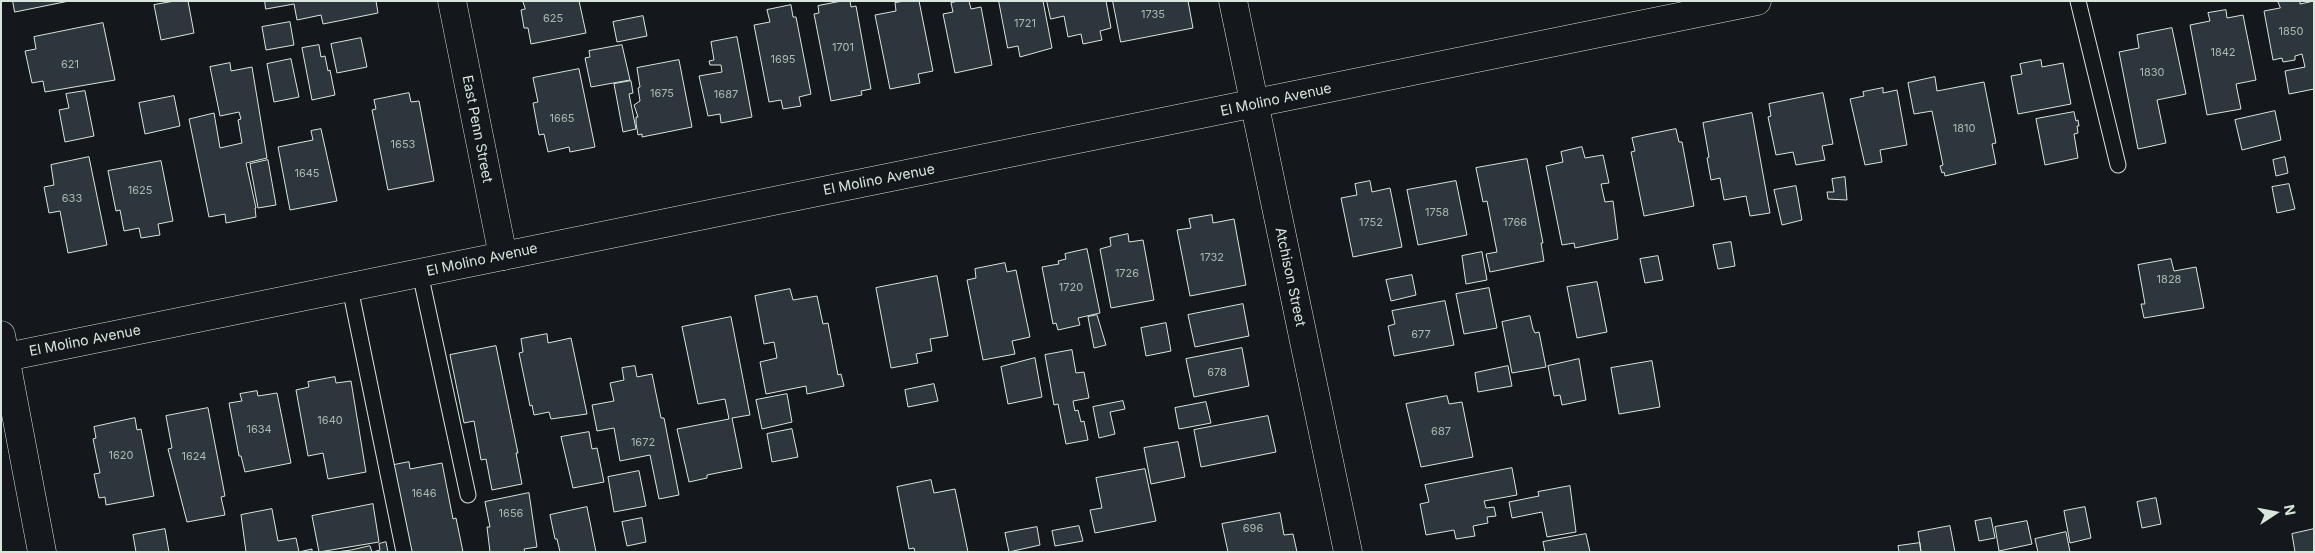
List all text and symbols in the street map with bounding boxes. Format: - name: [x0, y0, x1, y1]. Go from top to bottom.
- house number: 1735: [1141, 8, 1165, 22]
- house number: 625: [543, 12, 563, 26]
- house number: 1721: [1014, 17, 1036, 31]
- house number: 1850: [2279, 25, 2303, 39]
- house number: 1701: [832, 41, 854, 55]
- house number: 1842: [2210, 46, 2236, 60]
- house number: 1695: [771, 53, 795, 67]
- house number: 621: [61, 58, 79, 72]
- house number: 1830: [2139, 66, 2165, 80]
- street label: East Penn Street: [458, 74, 496, 184]
- street label: El Molino Avenue: [1219, 80, 1333, 120]
- house number: 1675: [650, 87, 674, 101]
- house number: 1687: [714, 88, 738, 102]
- house number: 1665: [550, 112, 574, 126]
- house number: 1810: [1953, 122, 1975, 136]
- house number: 1653: [391, 138, 415, 152]
- street label: El Molino Avenue: [822, 161, 936, 199]
- house number: 1645: [294, 167, 320, 181]
- house number: 1625: [128, 184, 152, 198]
- house number: 633: [62, 192, 82, 206]
- house number: 1758: [1425, 206, 1449, 220]
- house number: 1752: [1359, 216, 1383, 230]
- house number: 1766: [1503, 216, 1527, 230]
- street label: Atchison Street: [1271, 226, 1309, 328]
- street label: El Molino Avenue: [425, 240, 539, 280]
- house number: 1732: [1200, 251, 1224, 265]
- house number: 1726: [1115, 267, 1139, 281]
- house number: 1828: [2157, 273, 2181, 287]
- house number: 1720: [1059, 281, 1083, 295]
- street label: El Molino Avenue: [28, 322, 142, 360]
- house number: 677: [1411, 328, 1431, 342]
- house number: 678: [1207, 366, 1227, 380]
- house number: 1640: [317, 414, 343, 428]
- house number: 1634: [246, 423, 272, 437]
- house number: 687: [1431, 425, 1451, 439]
- house number: 1672: [631, 436, 655, 450]
- house number: 1620: [109, 449, 133, 463]
- house number: 1624: [182, 450, 206, 464]
- house number: 1646: [411, 487, 437, 501]
- north arrow: [2250, 488, 2300, 538]
- text: N: [2281, 503, 2300, 517]
- house number: 1656: [499, 507, 523, 521]
- house number: 696: [1243, 522, 1263, 536]

